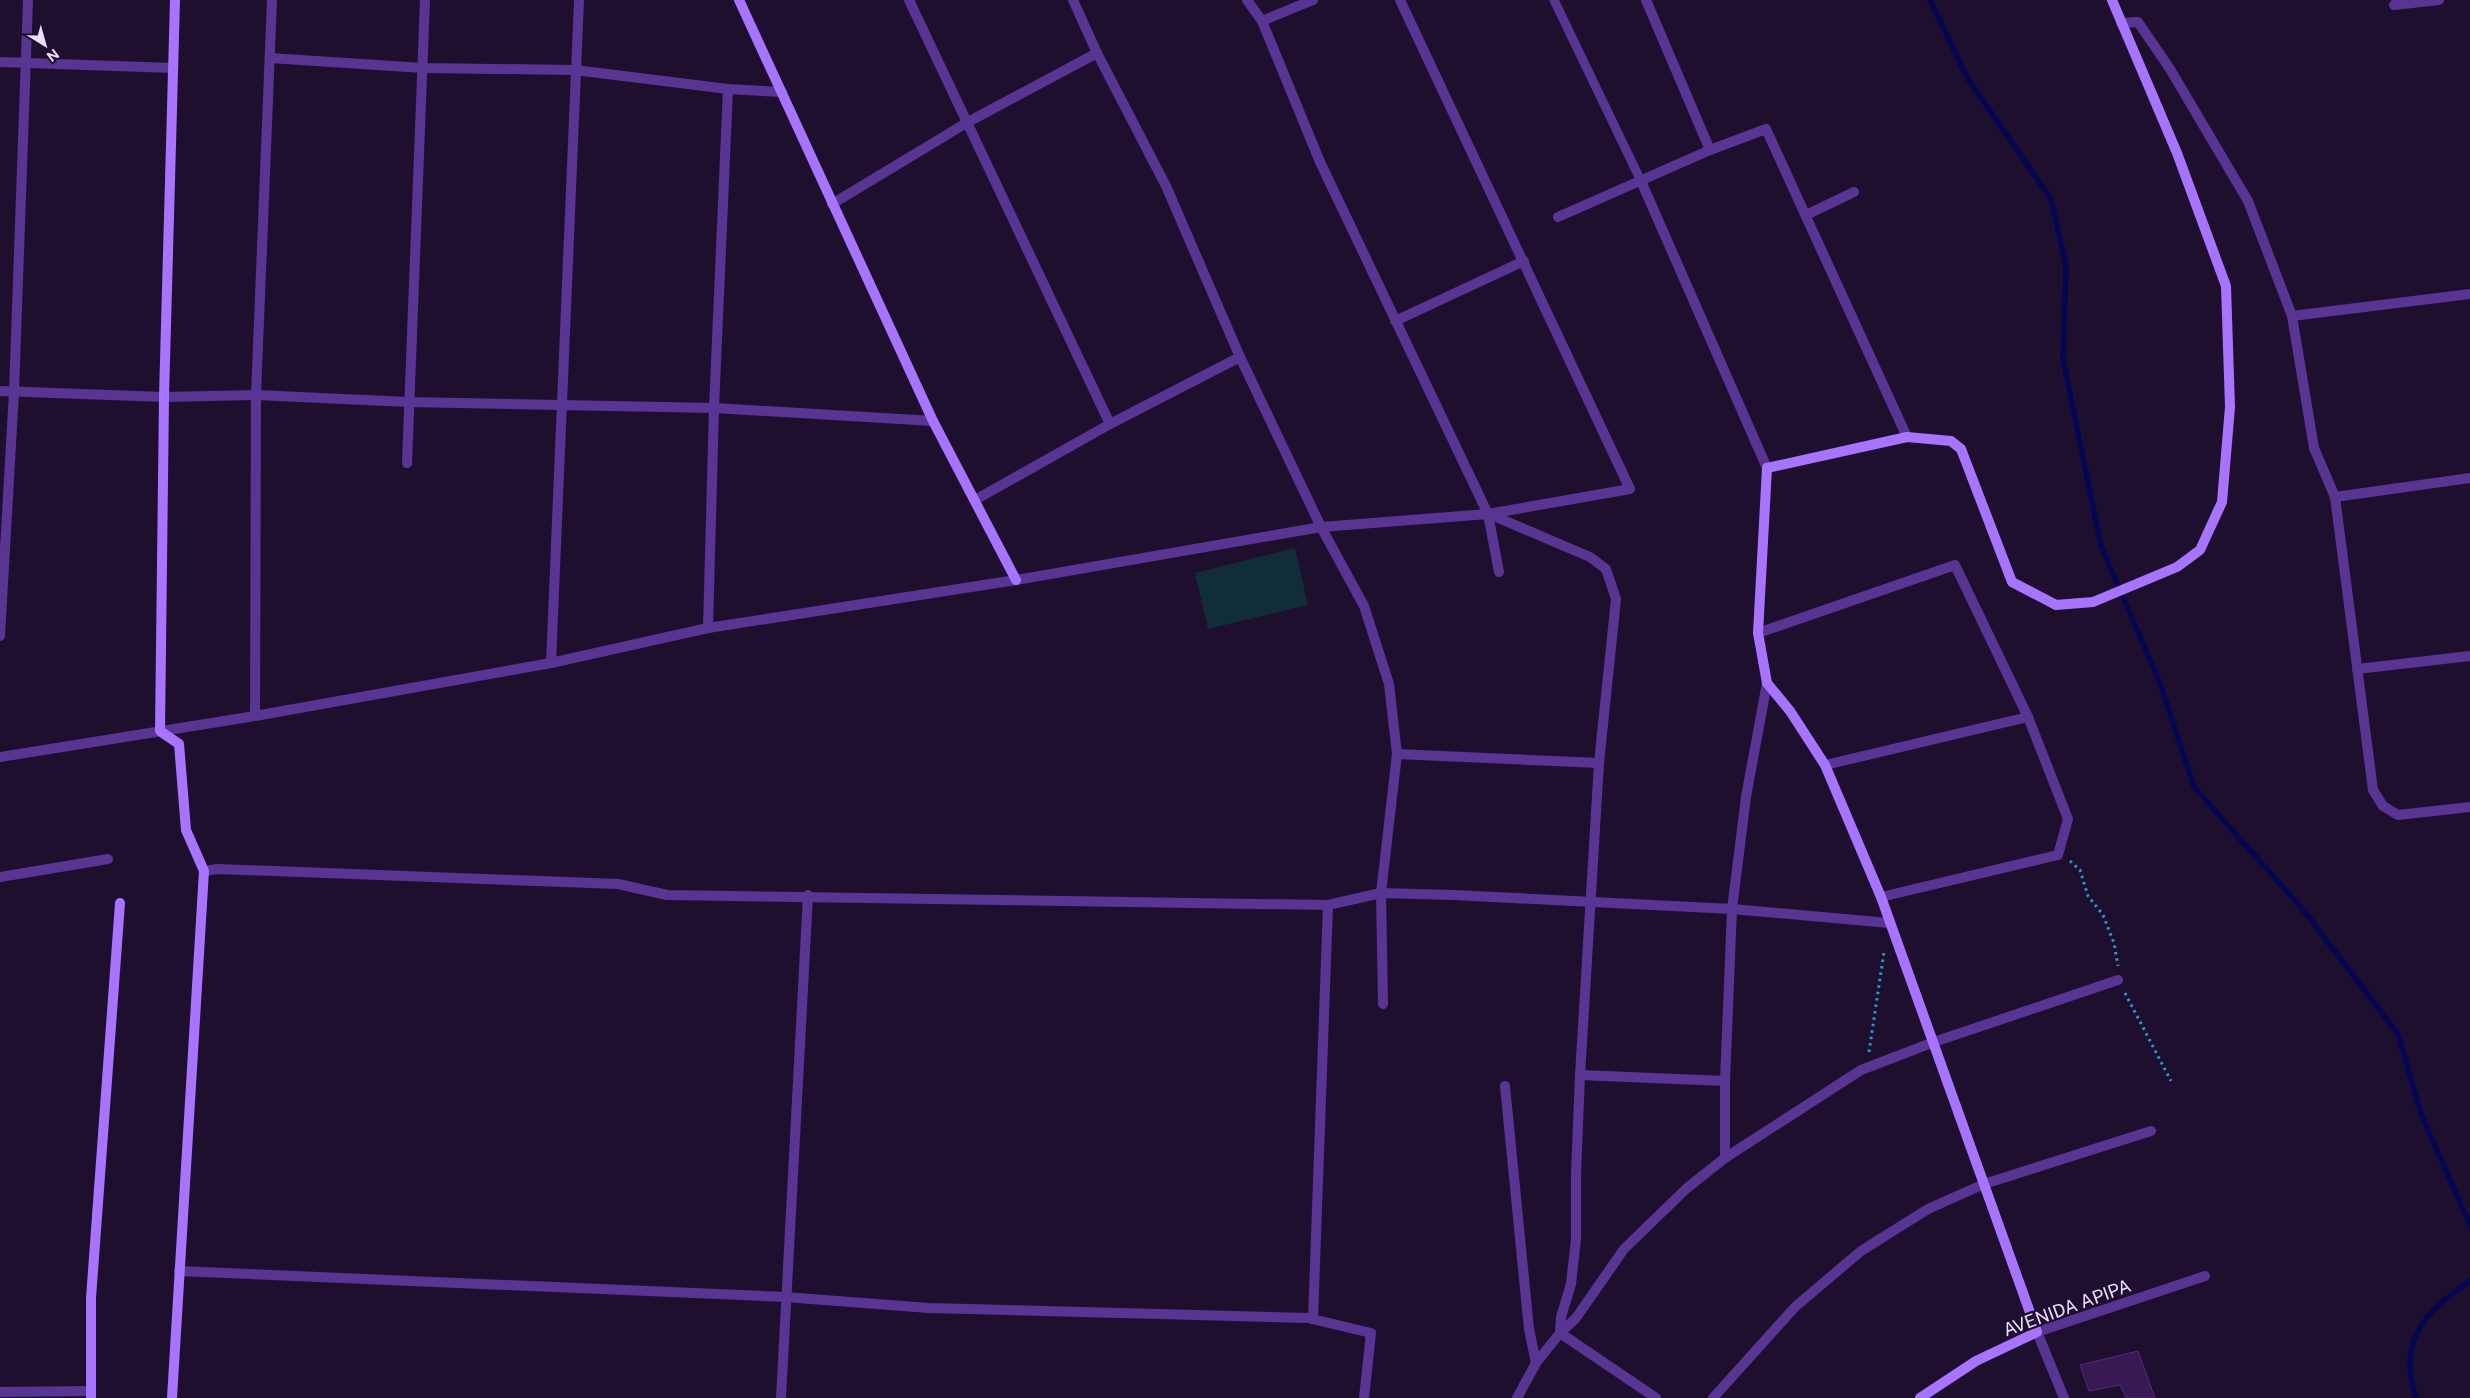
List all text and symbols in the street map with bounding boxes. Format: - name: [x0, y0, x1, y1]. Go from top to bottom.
- north arrow: [20, 20, 70, 70]
- text: N: [44, 46, 62, 65]
- street label: AVENIDA APIPA: [2000, 1275, 2134, 1340]

